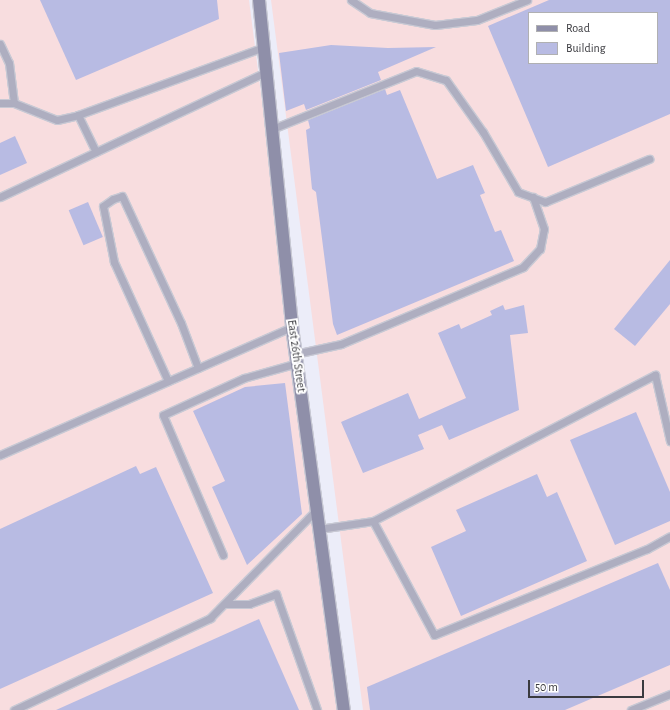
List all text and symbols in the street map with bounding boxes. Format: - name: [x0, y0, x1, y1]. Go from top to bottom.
- legend: [528, 12, 658, 64]
- text: Road: [566, 22, 590, 34]
- text: Building: [566, 42, 606, 54]
- street label: East 26th Street: [284, 319, 308, 393]
- scale bar: [530, 672, 646, 698]
- text: 50 m: [535, 681, 558, 693]

